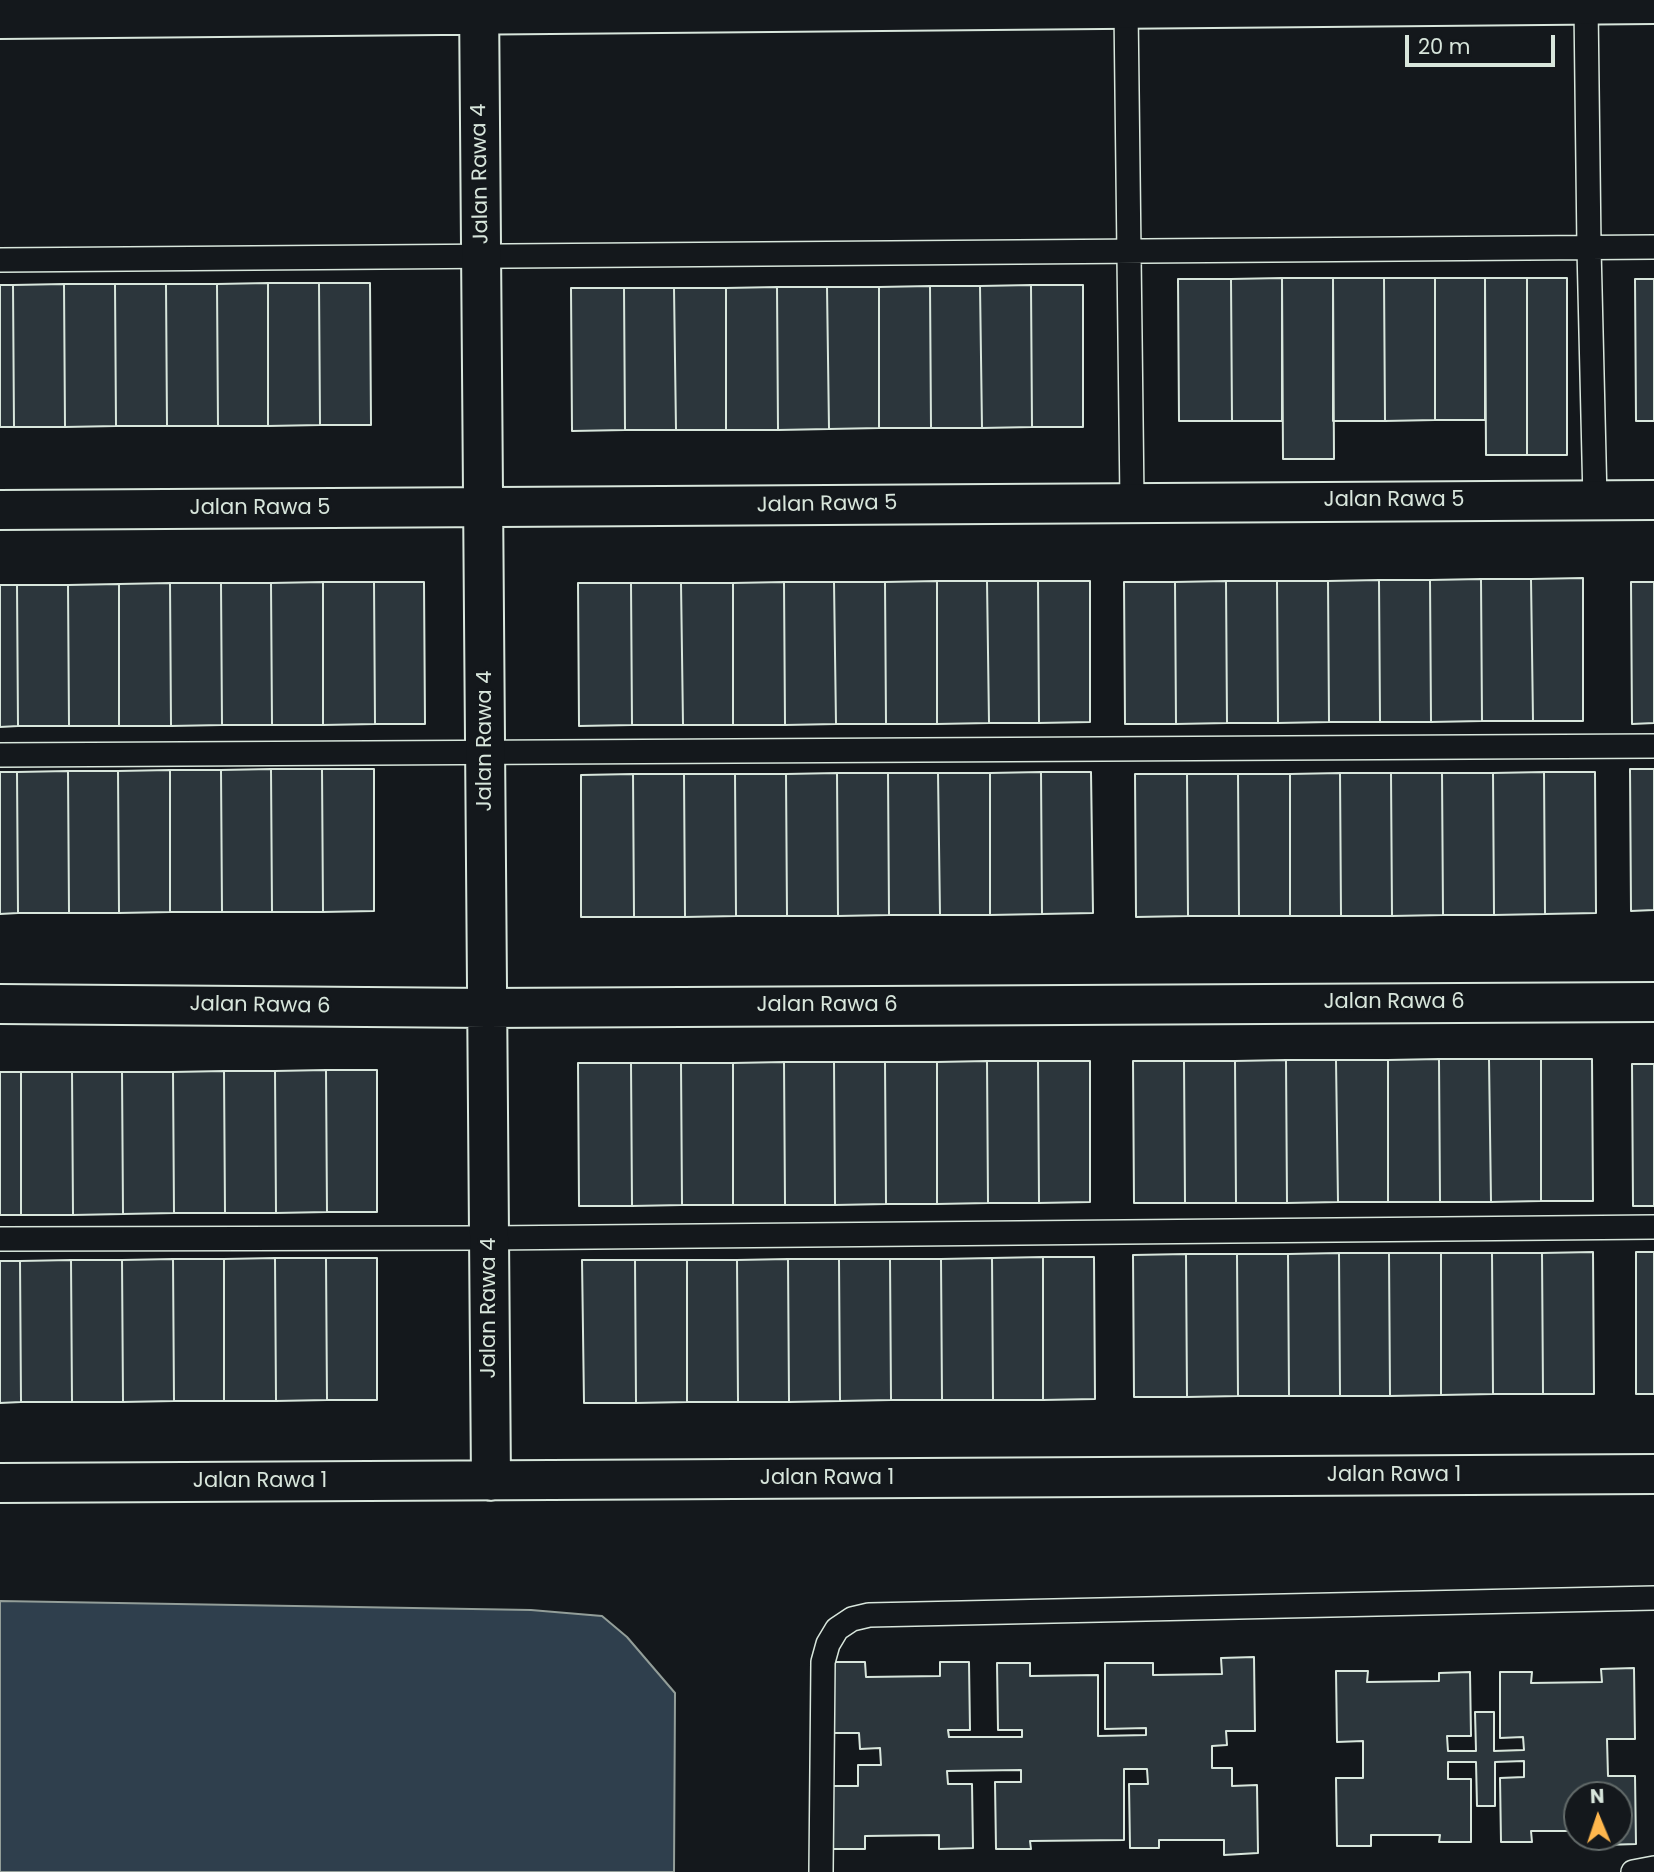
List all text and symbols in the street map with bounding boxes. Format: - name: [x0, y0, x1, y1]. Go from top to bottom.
- scale bar: [1409, 21, 1560, 65]
- text: 20 m: [1418, 32, 1471, 61]
- street label: Jalan Rawa 4: [467, 103, 495, 245]
- street label: Jalan Rawa 5: [1324, 488, 1464, 514]
- street label: Jalan Rawa 5: [756, 491, 898, 519]
- street label: Jalan Rawa 5: [190, 496, 330, 522]
- street label: Jalan Rawa 4: [473, 671, 499, 811]
- street label: Jalan Rawa 6: [1323, 990, 1465, 1016]
- street label: Jalan Rawa 6: [189, 992, 331, 1020]
- street label: Jalan Rawa 6: [756, 993, 898, 1019]
- street label: Jalan Rawa 4: [477, 1238, 503, 1378]
- street label: Jalan Rawa 1: [1327, 1463, 1461, 1489]
- street label: Jalan Rawa 1: [760, 1466, 894, 1492]
- street label: Jalan Rawa 1: [193, 1469, 327, 1495]
- north arrow: [1563, 1781, 1633, 1851]
- text: N: [1590, 1783, 1605, 1810]

